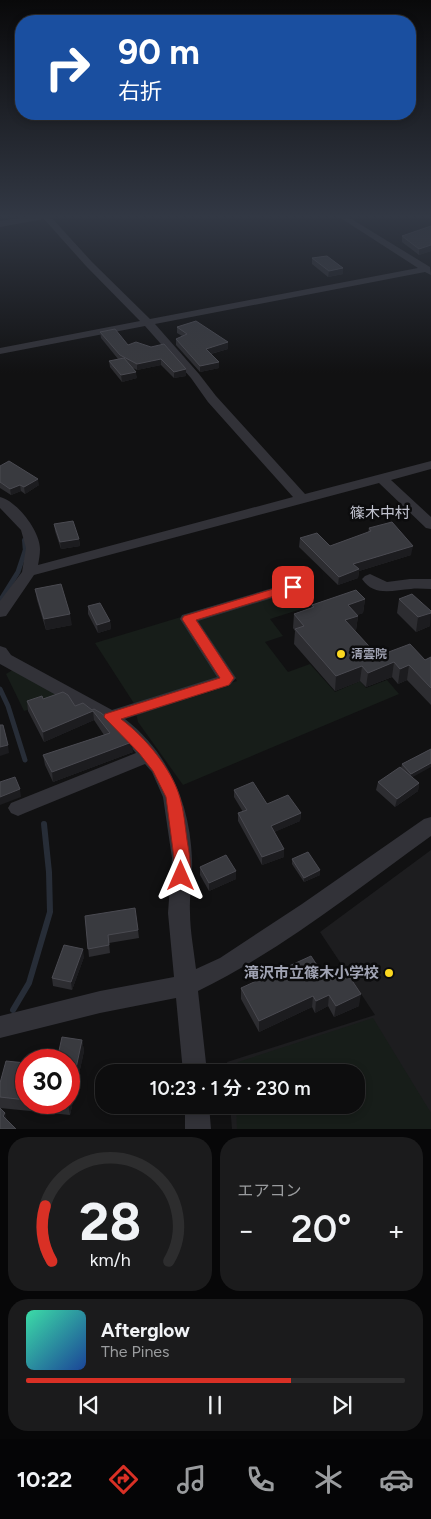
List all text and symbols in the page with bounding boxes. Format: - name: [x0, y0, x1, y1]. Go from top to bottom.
- text: 90 m: [118, 31, 200, 73]
- icon: right: [35, 35, 100, 100]
- text: 右折: [118, 78, 162, 105]
- district label: 篠木中村: [350, 504, 410, 522]
- pin: [272, 566, 314, 608]
- icon: arrive: [279, 573, 307, 601]
- place label: 清雲院: [351, 647, 387, 661]
- marker: 清雲院: [335, 648, 347, 660]
- position arrow: [154, 849, 206, 901]
- place label: 滝沢市立篠木小学校: [244, 964, 379, 982]
- marker: 滝沢市立篠木小学校: [383, 967, 395, 979]
- speed limit sign: 30: [15, 1049, 80, 1114]
- text: 10:23 · 1 分 · 230 m: [149, 1077, 311, 1100]
- text: エアコン: [238, 1181, 302, 1200]
- text: 28: [79, 1191, 141, 1253]
- text: 20°: [291, 1206, 351, 1252]
- text: −: [238, 1213, 255, 1247]
- text: +: [388, 1213, 405, 1247]
- text: km/h: [89, 1249, 130, 1270]
- text: Afterglow: [101, 1319, 190, 1342]
- text: The Pines: [101, 1342, 170, 1361]
- icon: previous: [75, 1391, 103, 1419]
- icon: pause: [201, 1391, 229, 1419]
- icon: next: [328, 1391, 356, 1419]
- icon: directions: [106, 1462, 141, 1497]
- icon: music: [174, 1462, 209, 1497]
- icon: phone: [243, 1462, 278, 1497]
- icon: climate: [311, 1462, 346, 1497]
- icon: car: [379, 1462, 414, 1497]
- text: 10:22: [17, 1466, 72, 1493]

